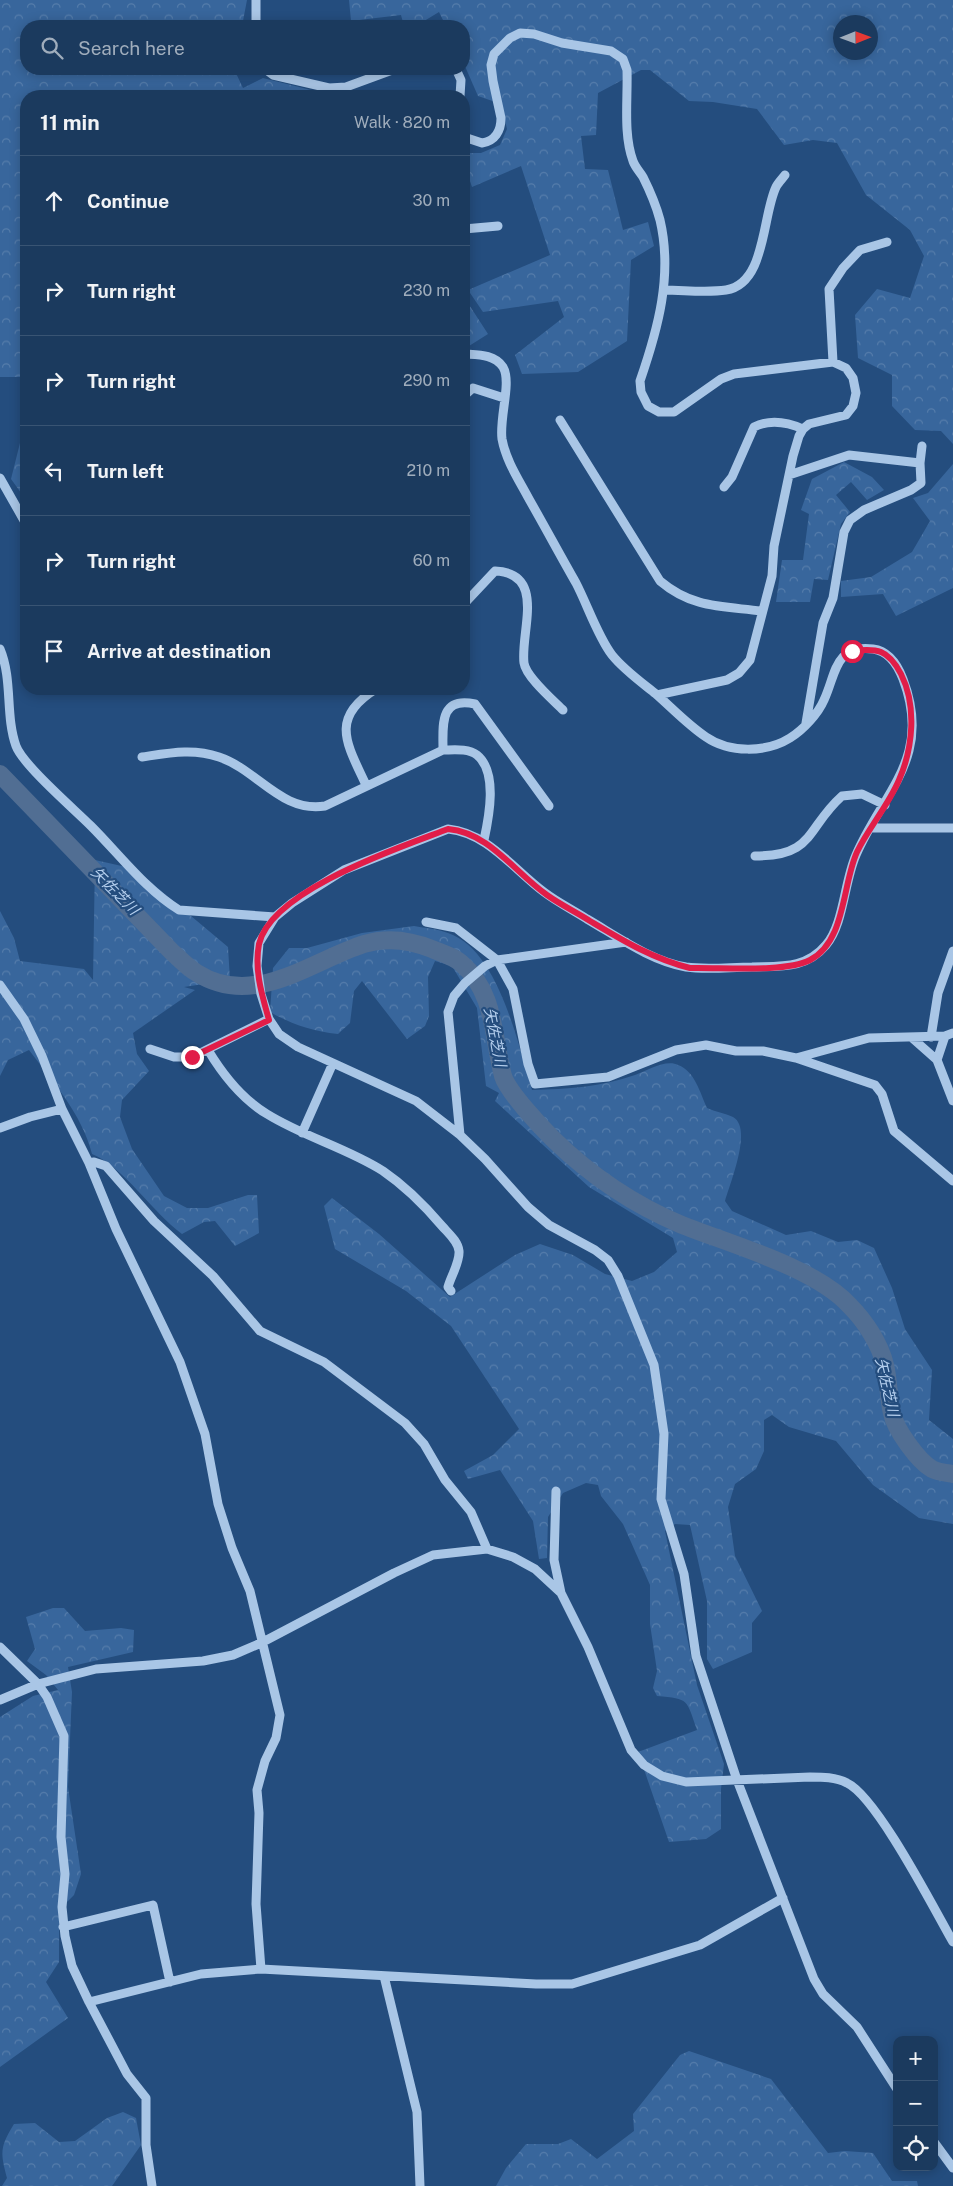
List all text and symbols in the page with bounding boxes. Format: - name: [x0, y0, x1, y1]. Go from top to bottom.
- north arrow: [833, 15, 878, 60]
- search box: [20, 20, 470, 75]
- icon: search: [38, 34, 66, 62]
- text: Search here: [78, 37, 185, 59]
- text: 11 min: [40, 110, 100, 135]
- text: Walk · 820 m: [354, 113, 450, 132]
- icon: ahead: [40, 187, 68, 215]
- text: Continue: [87, 190, 169, 212]
- text: 30 m: [413, 191, 450, 210]
- icon: right: [40, 277, 68, 305]
- text: Turn right: [87, 280, 176, 302]
- text: 230 m: [403, 281, 450, 300]
- icon: right: [40, 367, 68, 395]
- text: Turn right: [87, 370, 176, 392]
- text: 290 m: [403, 371, 450, 390]
- icon: left: [40, 457, 68, 485]
- text: Turn left: [87, 460, 164, 482]
- text: 210 m: [406, 461, 450, 480]
- icon: right: [40, 547, 68, 575]
- text: Turn right: [87, 550, 176, 572]
- text: 60 m: [413, 551, 450, 570]
- icon: arrive: [40, 637, 68, 665]
- text: Arrive at destination: [87, 640, 271, 662]
- route start: [841, 640, 864, 663]
- water label: 矢佐芝川: [88, 863, 144, 919]
- water label: 矢佐芝川: [481, 1006, 510, 1070]
- route end: [181, 1046, 204, 1069]
- water label: 矢佐芝川: [872, 1356, 903, 1420]
- map controls: [893, 2036, 938, 2171]
- button: +: [893, 2036, 938, 2081]
- button: −: [893, 2081, 938, 2126]
- button: locate: [893, 2126, 938, 2171]

